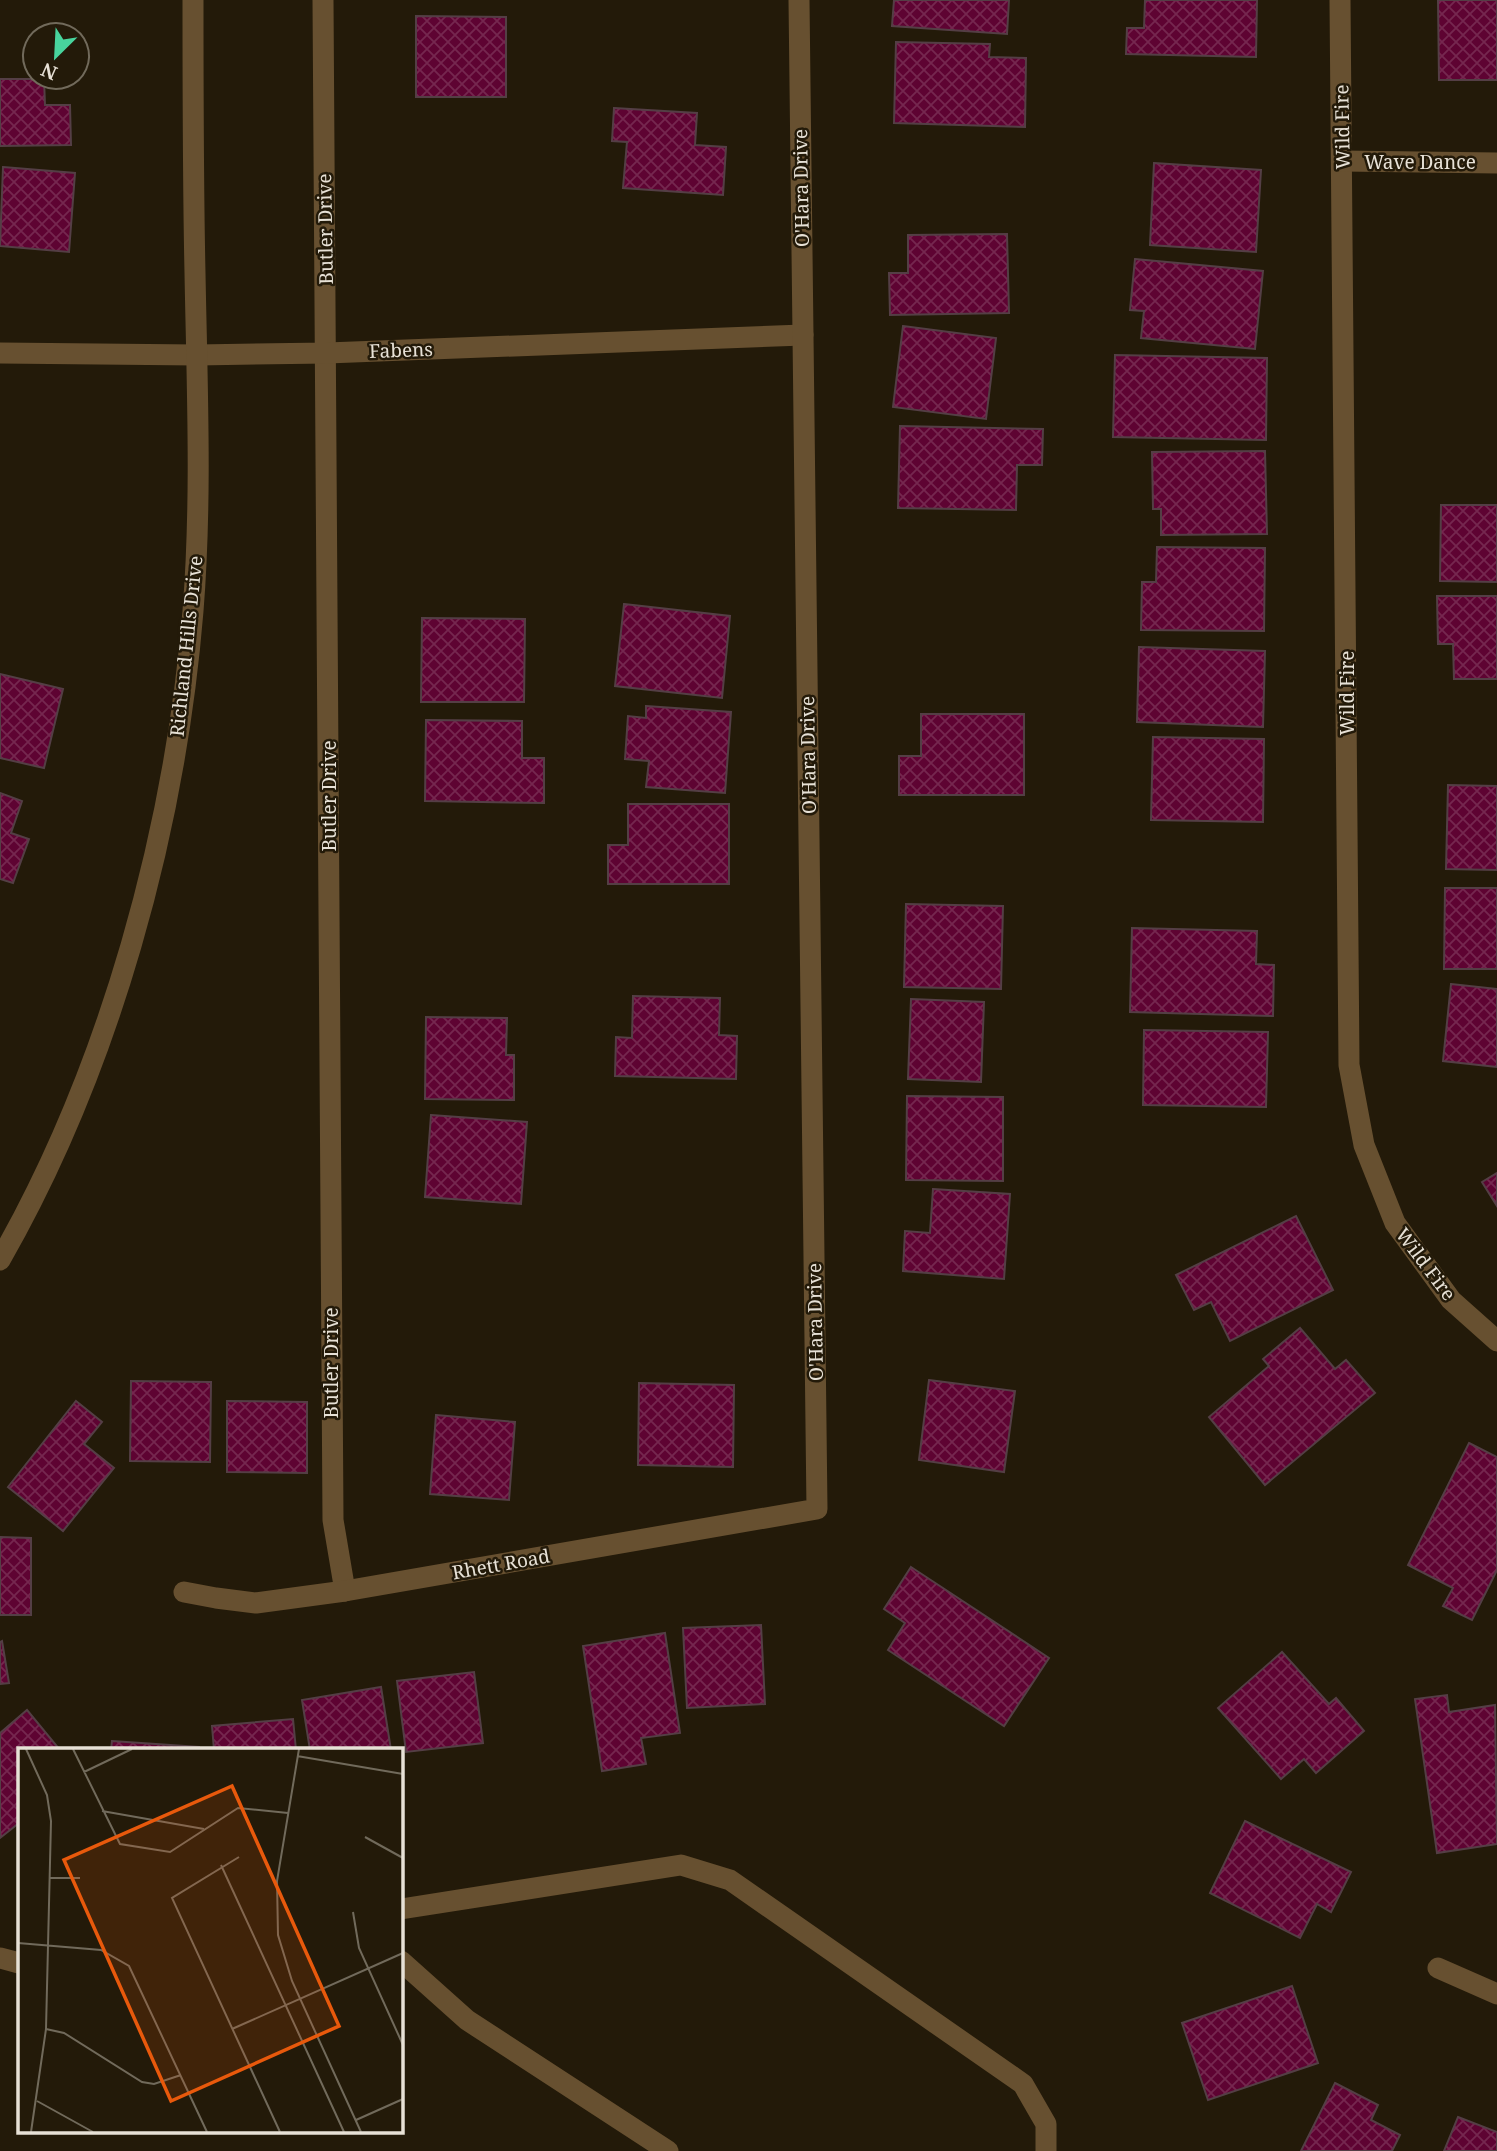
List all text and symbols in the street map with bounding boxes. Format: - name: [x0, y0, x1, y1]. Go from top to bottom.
- north arrow: [21, 21, 91, 91]
- text: N: [37, 57, 61, 86]
- street label: Wild Fire: [1328, 84, 1356, 170]
- street label: O'Hara Drive: [787, 129, 815, 247]
- street label: Wave Dance: [1364, 149, 1476, 175]
- street label: Butler Drive: [311, 173, 339, 285]
- street label: Fabens: [369, 336, 433, 364]
- street label: Richland Hills Drive: [164, 554, 208, 738]
- street label: Wild Fire: [1334, 651, 1360, 735]
- street label: O'Hara Drive: [794, 696, 822, 814]
- street label: Butler Drive: [316, 740, 342, 852]
- street label: Wild Fire: [1390, 1222, 1462, 1306]
- street label: O'Hara Drive: [801, 1263, 829, 1381]
- street label: Butler Drive: [318, 1307, 344, 1419]
- street label: Rhett Road: [450, 1543, 552, 1585]
- inset map: [18, 1748, 402, 2134]

